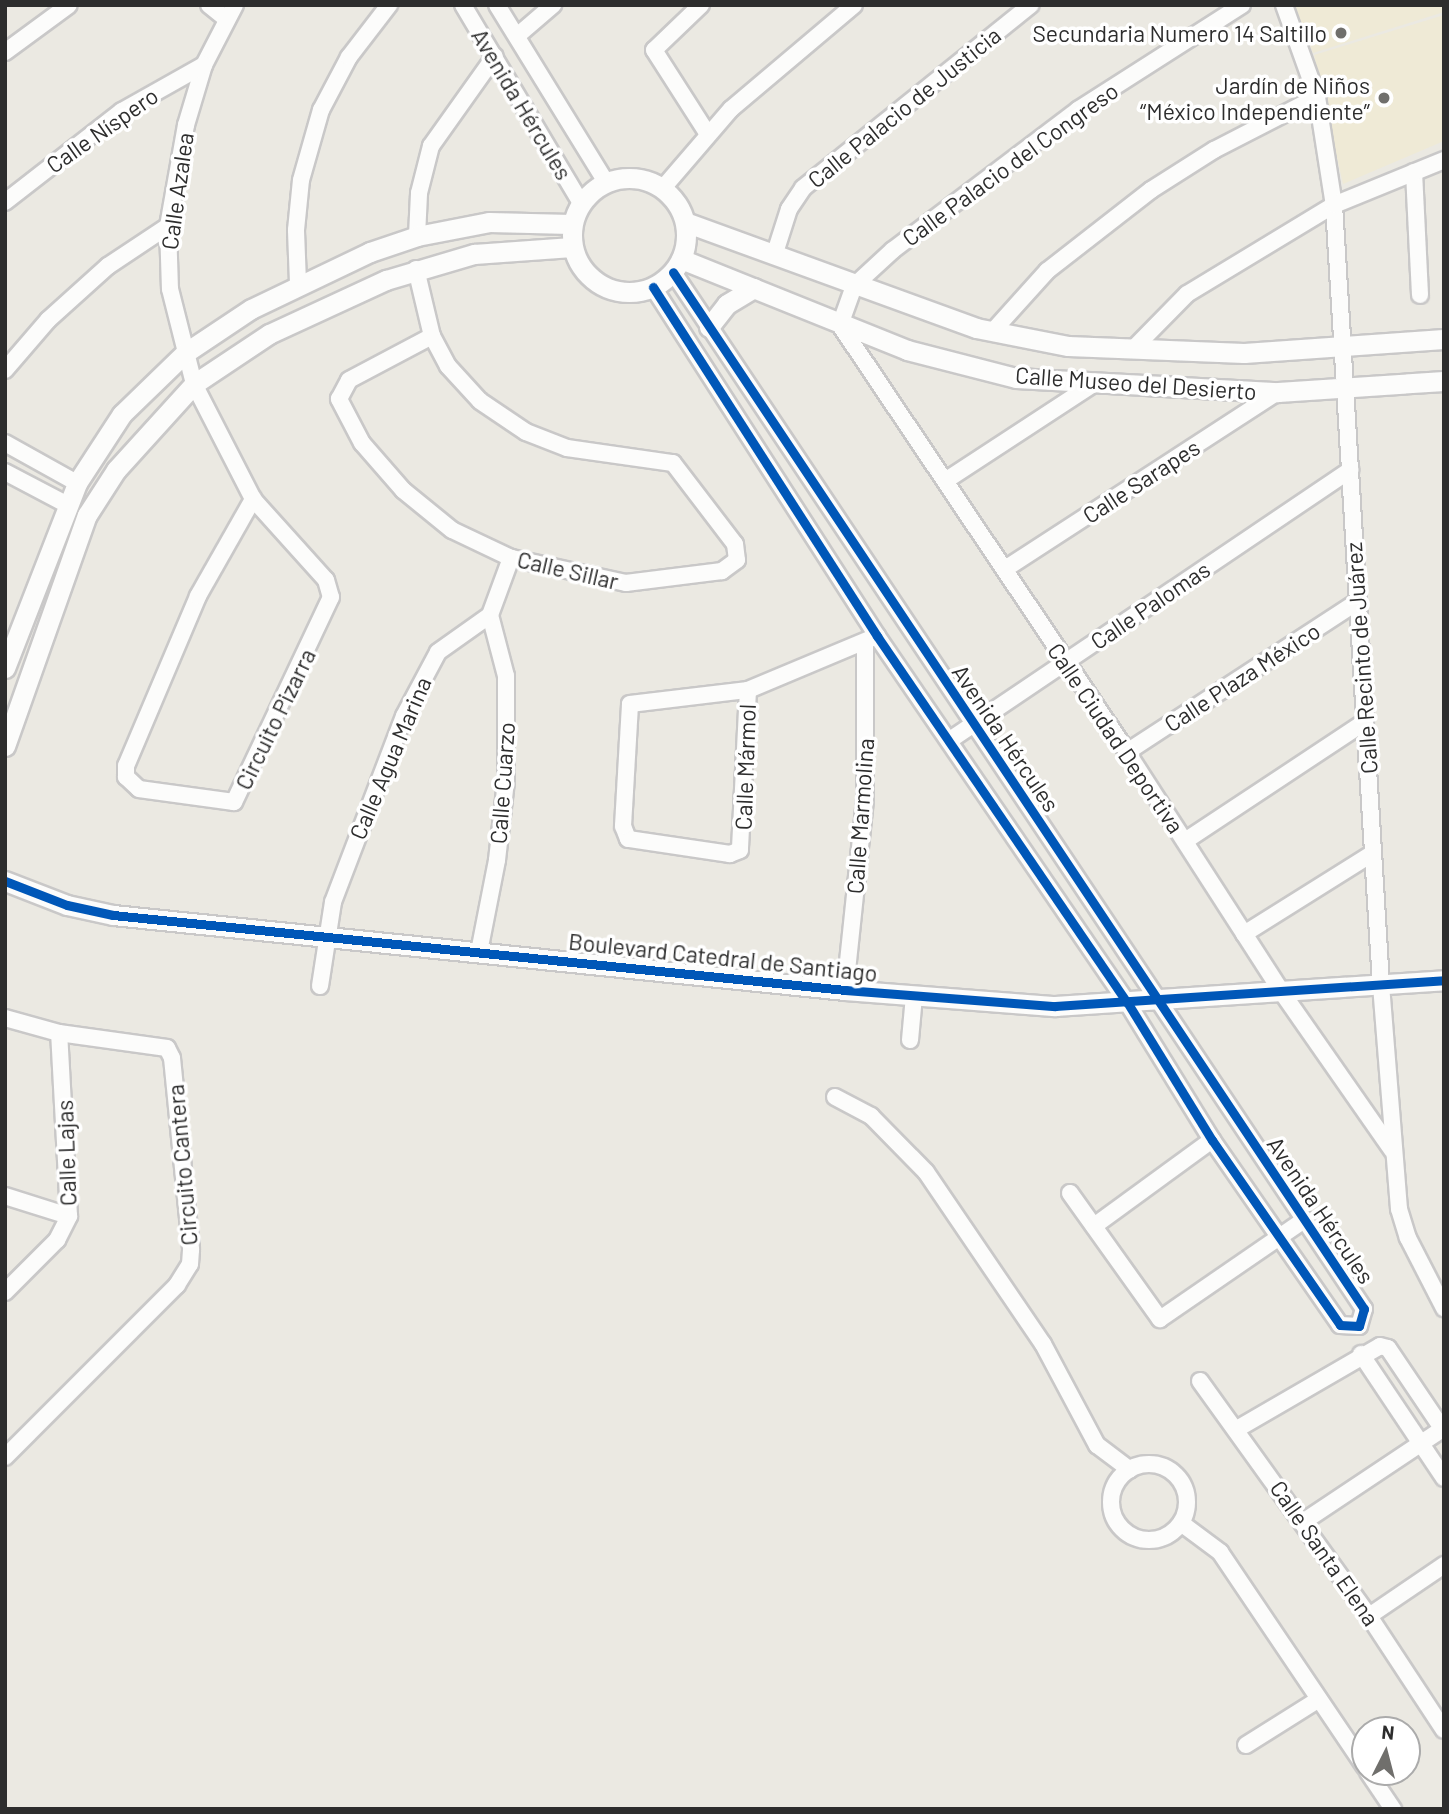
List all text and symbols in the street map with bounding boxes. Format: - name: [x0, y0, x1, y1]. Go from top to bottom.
- place label: Secundaria Numero 14 Saltillo: [1032, 19, 1327, 47]
- street label: Calle Palacio de Justicia: [802, 21, 1006, 193]
- street label: Avenida Hércules: [466, 23, 578, 185]
- marker: Secundaria Numero 14 Saltillo: [1333, 25, 1349, 41]
- place label: Jardín de Niños “México Independiente”: [1140, 71, 1370, 125]
- street label: Calle Palacio del Congreso: [897, 76, 1123, 252]
- street label: Calle Níspero: [41, 81, 163, 179]
- marker: Jardín de Niños “México Independiente”: [1376, 90, 1392, 106]
- street label: Calle Azalea: [155, 131, 199, 251]
- street label: Calle Museo del Desierto: [1015, 361, 1257, 405]
- street label: Calle Sarapes: [1077, 433, 1205, 529]
- street label: Calle Recinto de Juárez: [1339, 541, 1383, 775]
- street label: Calle Sillar: [515, 545, 621, 595]
- street label: Calle Palomas: [1085, 555, 1215, 655]
- street label: Calle Plaza México: [1159, 616, 1325, 738]
- street label: Calle Ciudad Deportiva: [1042, 638, 1190, 838]
- street label: Circuito Pizarra: [229, 644, 321, 794]
- street label: Avenida Hércules: [947, 659, 1065, 817]
- street label: Calle Agua Marina: [343, 673, 437, 843]
- street label: Calle Mármol: [729, 703, 761, 831]
- street label: Calle Cuarzo: [484, 721, 520, 845]
- street label: Calle Marmolina: [841, 737, 879, 895]
- street label: Boulevard Catedral de Santiago: [567, 927, 879, 987]
- street label: Circuito Cantera: [161, 1083, 203, 1247]
- street label: Calle Lajas: [50, 1099, 82, 1207]
- street label: Avenida Hércules: [1262, 1131, 1380, 1289]
- street label: Calle Santa Elena: [1265, 1475, 1385, 1631]
- north arrow: [1351, 1716, 1421, 1786]
- text: N: [1381, 1720, 1396, 1744]

